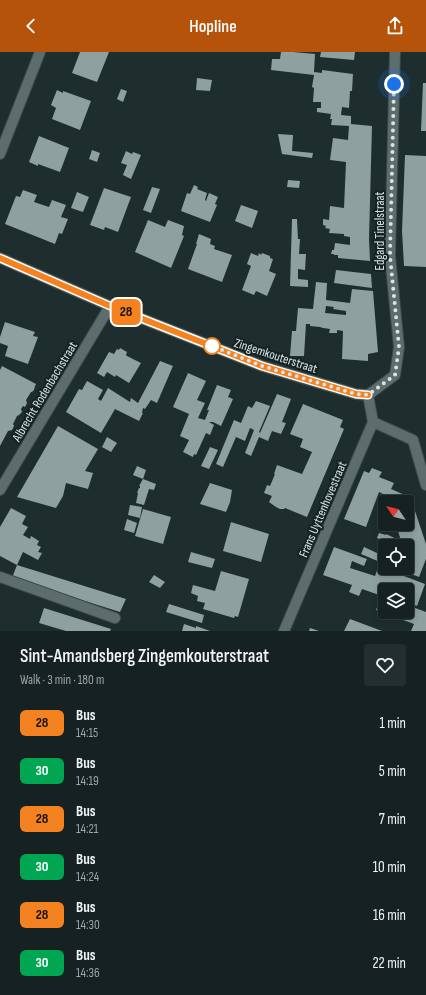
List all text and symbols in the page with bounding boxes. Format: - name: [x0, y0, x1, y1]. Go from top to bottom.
- icon: back: [20, 15, 42, 37]
- icon: share: [384, 15, 406, 37]
- text: Hopline: [189, 16, 237, 37]
- your location: [384, 74, 404, 94]
- street label: Edgard Tinelstraat: [372, 192, 388, 270]
- line badge: 28: [108, 299, 144, 325]
- text: 28: [120, 303, 132, 320]
- street label: Zingemkouterstraat: [232, 335, 319, 377]
- unlabelled marker: [203, 337, 221, 355]
- street label: Albrecht Rodenbachstraat: [8, 339, 81, 445]
- street label: Frans Uyttenhovestraat: [295, 459, 350, 560]
- north arrow: [378, 495, 414, 531]
- map controls: [378, 495, 414, 619]
- button: locate: [378, 539, 414, 575]
- button: layers: [378, 583, 414, 619]
- button: heart: [364, 644, 406, 686]
- text: Sint-Amandsberg Zingemkouterstraat: [20, 645, 269, 668]
- text: Walk · 3 min · 180 m: [20, 672, 104, 688]
- text: Bus: [76, 706, 95, 725]
- text: 28: [36, 714, 48, 731]
- text: 1 min: [380, 714, 406, 733]
- text: 14:15: [76, 725, 98, 741]
- text: Bus: [76, 754, 95, 773]
- text: 30: [36, 762, 48, 779]
- text: 5 min: [379, 762, 406, 781]
- text: 14:19: [76, 773, 99, 789]
- text: Bus: [76, 802, 95, 821]
- text: 28: [36, 810, 48, 827]
- text: 7 min: [379, 810, 406, 829]
- text: 14:21: [76, 821, 98, 837]
- text: Bus: [76, 850, 95, 869]
- text: 30: [36, 858, 48, 875]
- text: 10 min: [373, 858, 406, 877]
- text: 14:24: [76, 869, 99, 885]
- text: Bus: [76, 898, 95, 917]
- text: 28: [36, 906, 48, 923]
- text: 16 min: [373, 906, 406, 925]
- text: 14:30: [76, 917, 100, 933]
- text: Bus: [76, 946, 95, 965]
- text: 30: [36, 954, 48, 971]
- text: 22 min: [372, 954, 406, 973]
- text: 14:36: [76, 965, 100, 981]

